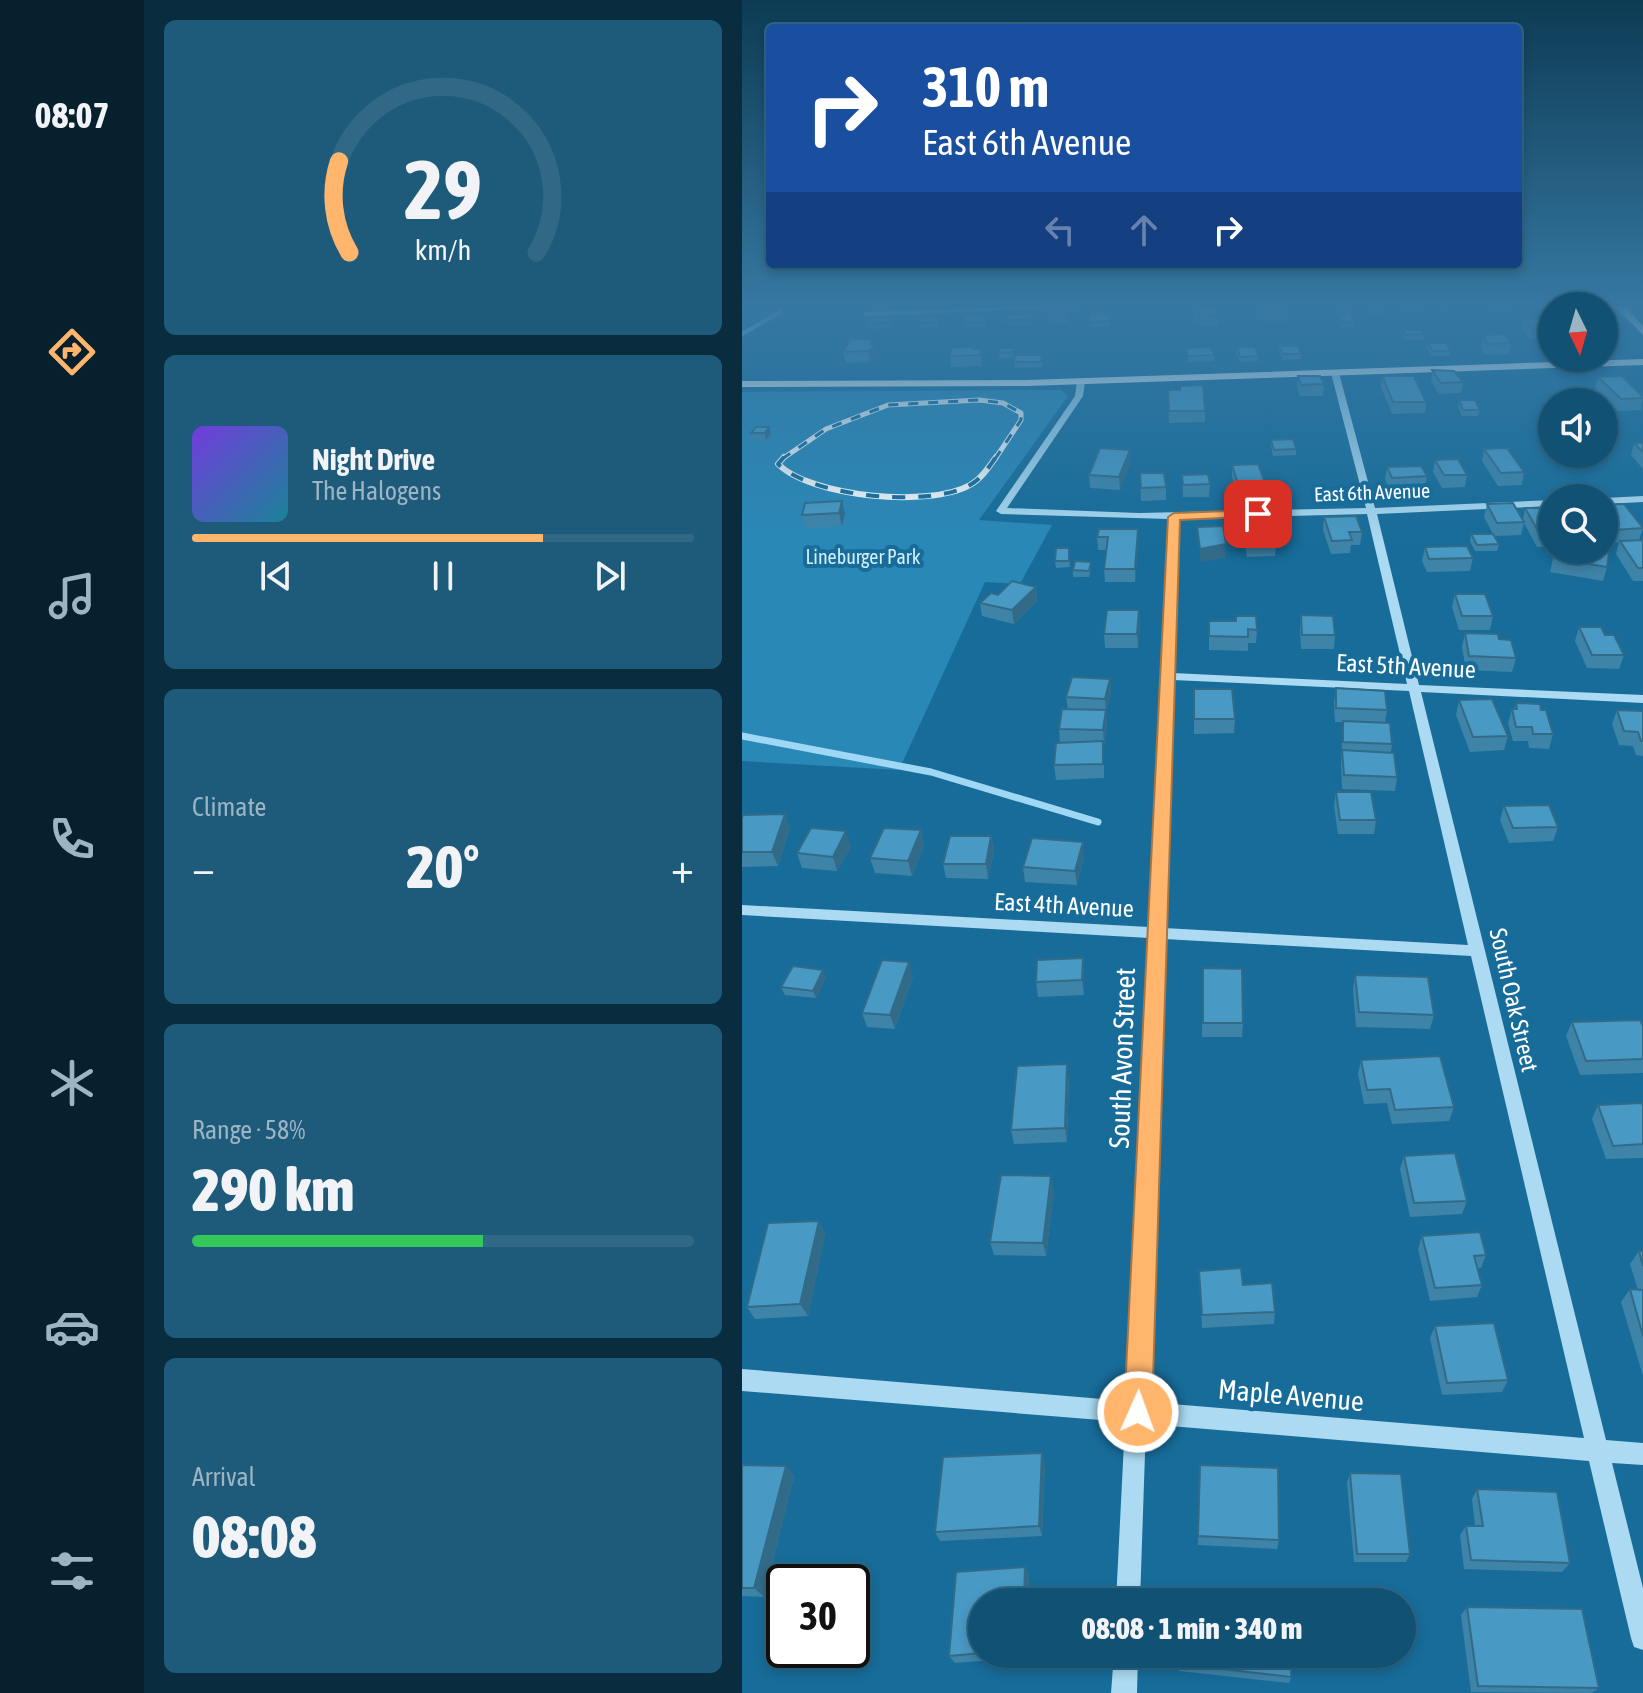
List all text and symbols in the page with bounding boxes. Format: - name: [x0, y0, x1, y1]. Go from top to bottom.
- text: 310 m: [922, 55, 1049, 119]
- icon: right: [790, 56, 894, 160]
- text: 08:07: [35, 94, 109, 136]
- text: East 6th Avenue: [922, 121, 1131, 163]
- text: 29: [404, 141, 482, 237]
- icon: left: [1038, 208, 1082, 252]
- icon: ahead: [1122, 208, 1166, 252]
- icon: right: [1206, 208, 1250, 252]
- text: km/h: [415, 233, 471, 266]
- north arrow: [1538, 292, 1618, 372]
- map controls: [1538, 292, 1618, 564]
- icon: directions: [44, 324, 100, 380]
- button: sound: [1538, 388, 1618, 468]
- text: Night Drive: [312, 442, 435, 476]
- text: The Halogens: [312, 476, 441, 506]
- street label: East 6th Avenue: [1313, 478, 1431, 506]
- pin: [1224, 480, 1292, 548]
- button: search: [1538, 484, 1618, 564]
- icon: arrive: [1236, 492, 1280, 536]
- park label: Lineburger Park: [806, 545, 921, 568]
- icon: previous: [254, 554, 298, 598]
- icon: pause: [421, 554, 465, 598]
- icon: next: [588, 554, 632, 598]
- icon: music: [44, 568, 100, 624]
- street label: East 5th Avenue: [1336, 649, 1476, 683]
- text: Climate: [192, 792, 266, 822]
- icon: phone: [44, 811, 100, 867]
- text: 20°: [407, 832, 479, 901]
- text: −: [192, 842, 215, 892]
- text: +: [671, 842, 694, 892]
- street label: East 4th Avenue: [994, 888, 1134, 922]
- street label: South Oak Street: [1484, 926, 1544, 1074]
- street label: South Avon Street: [1103, 967, 1141, 1149]
- icon: climate: [44, 1055, 100, 1111]
- text: Range · 58%: [192, 1115, 305, 1145]
- text: 290 km: [192, 1155, 354, 1224]
- icon: car: [44, 1299, 100, 1355]
- position arrow: [1096, 1370, 1180, 1454]
- street label: Maple Avenue: [1217, 1373, 1365, 1417]
- text: Arrival: [192, 1462, 256, 1492]
- text: 08:08: [192, 1502, 317, 1571]
- icon: filters: [44, 1543, 100, 1599]
- speed limit sign: 30: [766, 1564, 870, 1668]
- text: 08:08 · 1 min · 340 m: [1082, 1611, 1302, 1645]

